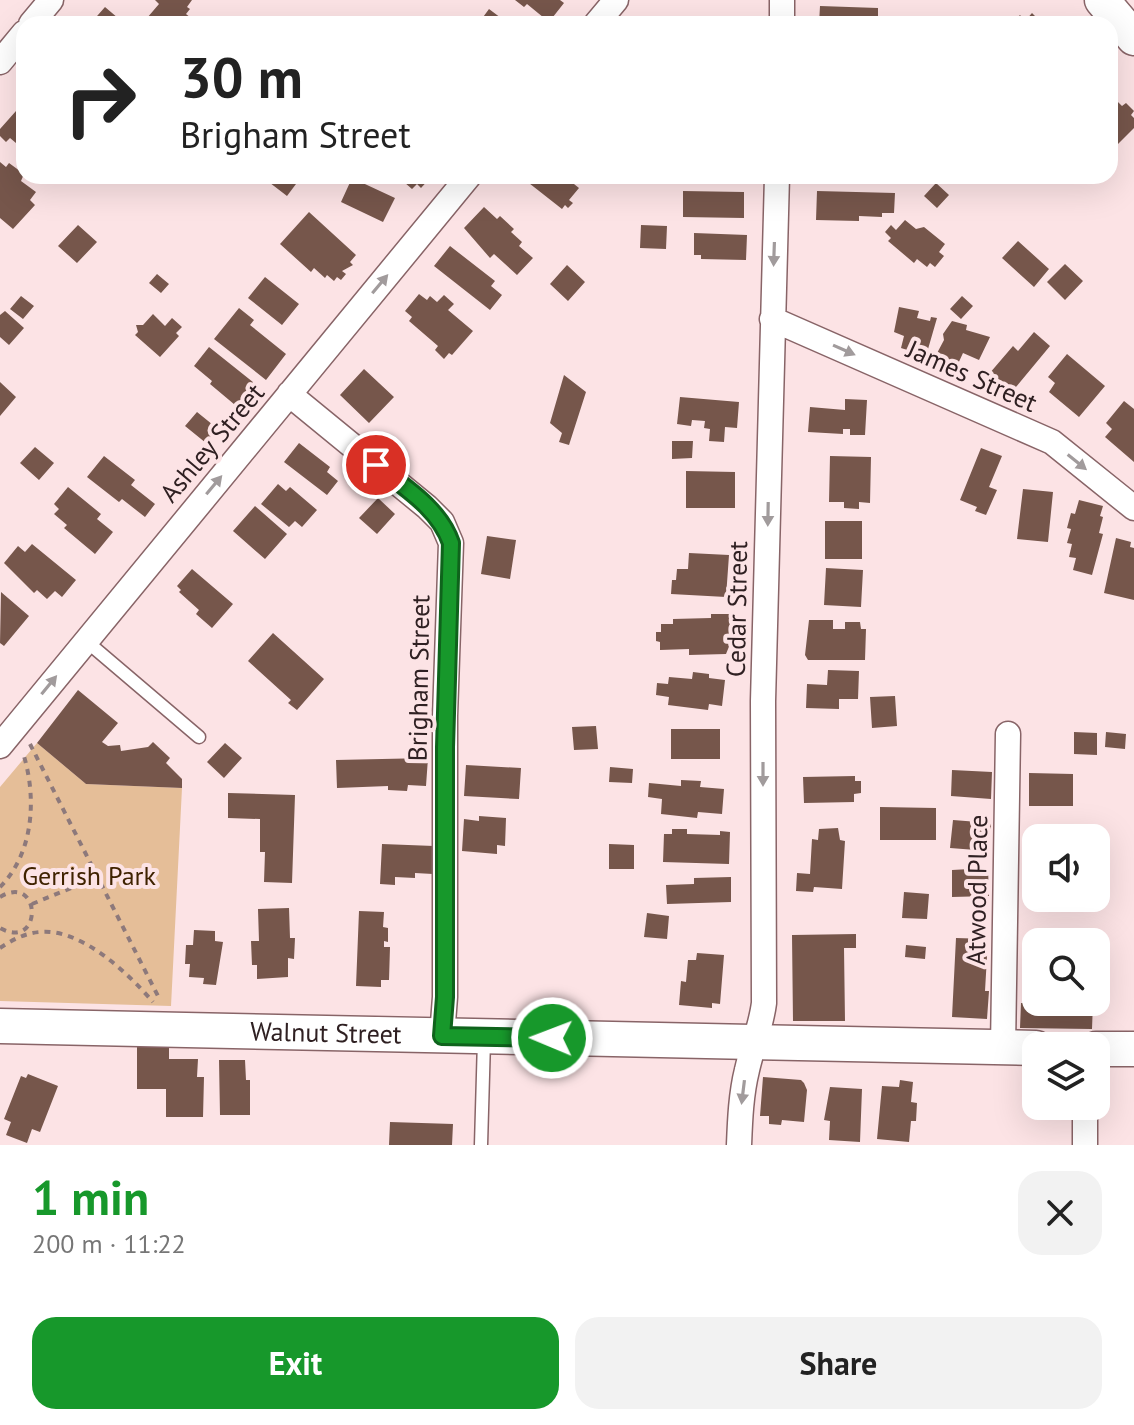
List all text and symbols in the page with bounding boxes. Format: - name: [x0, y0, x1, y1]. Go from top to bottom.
- text: 30 m: [180, 41, 303, 113]
- icon: right: [48, 48, 152, 152]
- text: Brigham Street: [180, 111, 411, 158]
- one-way arrow: [768, 242, 781, 267]
- one-way arrow: [371, 274, 388, 294]
- street label: James Street: [901, 332, 1043, 419]
- one-way arrow: [832, 344, 856, 357]
- street label: Ashley Street: [152, 376, 271, 509]
- pin: [342, 431, 410, 499]
- icon: arrive: [354, 443, 398, 487]
- one-way arrow: [1067, 453, 1087, 470]
- one-way arrow: [205, 475, 222, 495]
- one-way arrow: [761, 502, 774, 527]
- street label: Cedar Street: [719, 540, 754, 677]
- street label: Brigham Street: [401, 594, 436, 762]
- one-way arrow: [40, 675, 57, 695]
- one-way arrow: [757, 762, 769, 787]
- street label: Atwood Place: [959, 814, 994, 966]
- map controls: [1022, 824, 1110, 1120]
- button: sound: [1022, 824, 1110, 912]
- park label: Gerrish Park: [22, 859, 156, 892]
- button: search: [1022, 928, 1110, 1016]
- position arrow: [510, 996, 594, 1080]
- street label: Walnut Street: [250, 1014, 402, 1051]
- button: layers: [1022, 1032, 1110, 1120]
- one-way arrow: [736, 1080, 749, 1105]
- text: 1 min: [32, 1166, 149, 1228]
- button: close: [1018, 1171, 1102, 1255]
- text: 200 m · 11:22: [32, 1227, 186, 1260]
- button: Exit: [32, 1317, 559, 1409]
- button: Share: [575, 1317, 1102, 1409]

